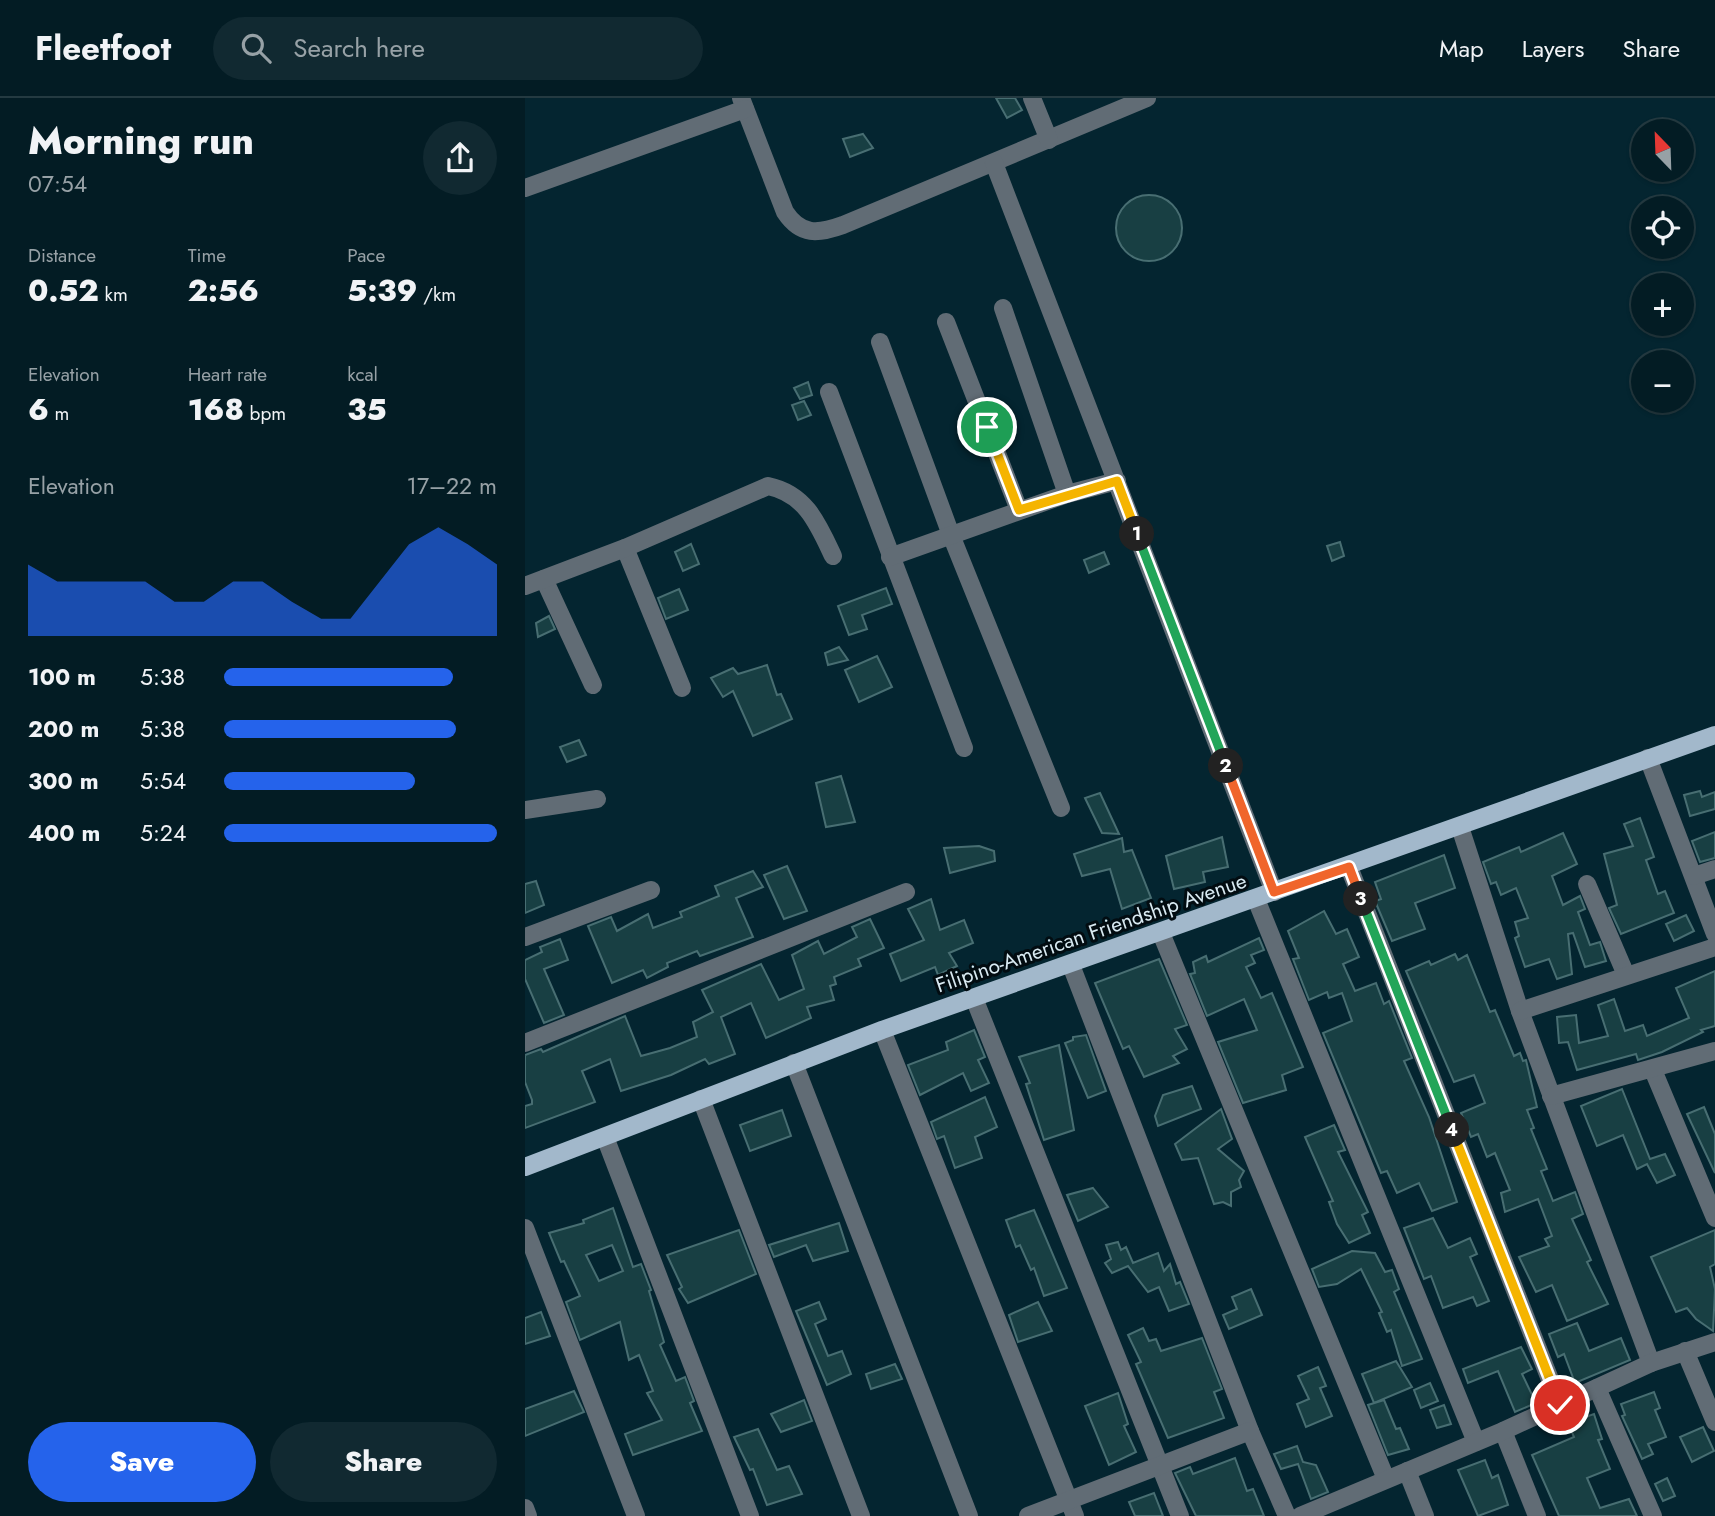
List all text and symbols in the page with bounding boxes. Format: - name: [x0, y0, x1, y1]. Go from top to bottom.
- search box: [213, 17, 703, 80]
- text: Fleetfoot: [35, 25, 171, 72]
- icon: search: [237, 29, 275, 67]
- text: Search here: [293, 29, 425, 67]
- text: Map: [1439, 31, 1484, 66]
- text: Layers: [1522, 31, 1584, 66]
- text: Share: [1622, 31, 1680, 66]
- text: Morning run: [28, 113, 254, 168]
- north arrow: [1631, 119, 1694, 182]
- map controls: [1631, 119, 1694, 413]
- button: share: [423, 121, 497, 195]
- text: 07:54: [28, 167, 87, 201]
- button: locate: [1631, 196, 1694, 259]
- text: Distance: [28, 242, 96, 269]
- text: Time: [188, 242, 226, 269]
- text: Pace: [347, 242, 385, 269]
- text: 0.52: [28, 269, 99, 312]
- text: 2:56: [188, 269, 259, 312]
- text: 5:39: [347, 269, 417, 312]
- button: +: [1631, 273, 1694, 336]
- text: km: [99, 281, 128, 308]
- text: /km: [417, 281, 456, 308]
- button: −: [1631, 350, 1694, 413]
- text: Elevation: [28, 361, 100, 388]
- text: Heart rate: [188, 361, 267, 388]
- text: kcal: [347, 361, 378, 388]
- text: 6: [28, 388, 49, 431]
- text: 168: [188, 388, 244, 431]
- text: 35: [347, 388, 387, 431]
- pin: [957, 397, 1017, 457]
- text: m: [49, 400, 69, 427]
- text: bpm: [244, 400, 286, 427]
- icon: arrive: [968, 408, 1006, 446]
- text: Elevation: [28, 469, 115, 503]
- text: 17–22 m: [407, 469, 497, 503]
- pin: 1: [1119, 516, 1155, 551]
- text: 1: [1132, 520, 1141, 547]
- text: 100 m: [28, 660, 96, 694]
- text: 5:38: [140, 660, 185, 694]
- text: 200 m: [28, 712, 99, 746]
- text: 5:38: [140, 712, 185, 746]
- pin: 2: [1209, 748, 1243, 784]
- text: 2: [1219, 752, 1232, 779]
- text: 300 m: [28, 764, 99, 798]
- text: 5:54: [140, 764, 186, 798]
- text: 400 m: [28, 816, 100, 850]
- text: 5:24: [140, 816, 186, 850]
- street label: Filipino-American Friendship Avenue: [932, 866, 1251, 1000]
- pin: 3: [1343, 882, 1379, 916]
- text: 3: [1355, 885, 1366, 912]
- pin: 4: [1434, 1112, 1469, 1148]
- text: 4: [1445, 1116, 1458, 1143]
- pin: [1530, 1375, 1590, 1435]
- icon: check: [1541, 1386, 1579, 1424]
- button: Save: [28, 1422, 256, 1502]
- button: Share: [270, 1422, 497, 1502]

